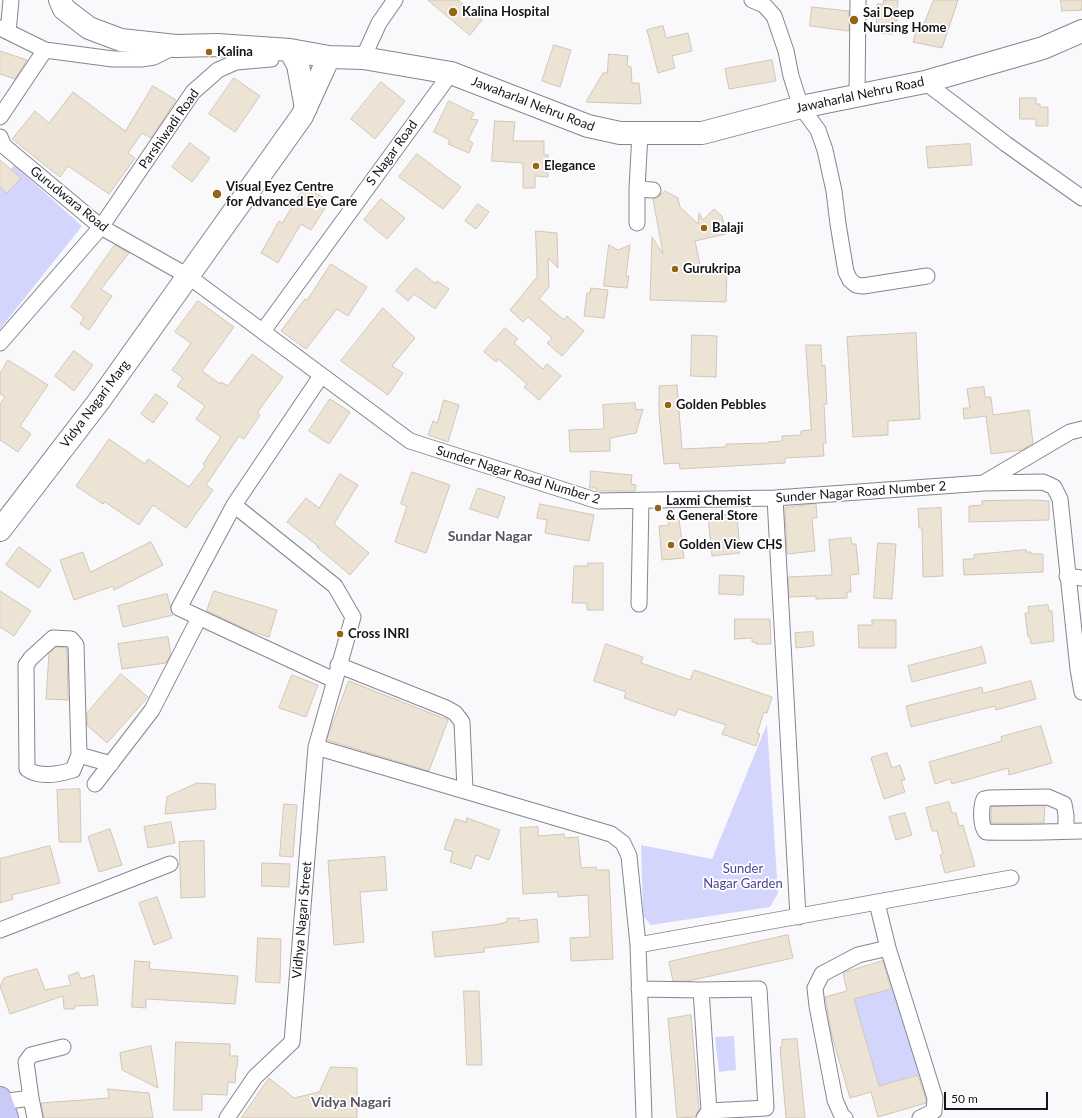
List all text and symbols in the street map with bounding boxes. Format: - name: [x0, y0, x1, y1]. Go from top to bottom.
- place label: Kalina Hospital: [462, 4, 549, 20]
- place label: Sai Deep Nursing Home: [863, 5, 947, 36]
- marker: Kalina Hospital: [447, 6, 459, 18]
- marker: Sai Deep Nursing Home: [848, 14, 860, 26]
- place label: Kalina: [217, 44, 253, 60]
- marker: Kalina: [204, 47, 214, 57]
- street label: Jawaharlal Nehru Road: [469, 73, 597, 135]
- street label: Jawaharlal Nehru Road: [795, 74, 925, 116]
- street label: Parshiwadi Road: [136, 86, 202, 172]
- street label: S Nagar Road: [363, 117, 421, 189]
- place label: Elegance: [544, 158, 596, 174]
- marker: Elegance: [531, 161, 541, 171]
- street label: Gurudwara Road: [27, 163, 111, 235]
- place label: Visual Eyez Centre for Advanced Eye Care: [226, 179, 357, 210]
- marker: Visual Eyez Centre for Advanced Eye Care: [211, 188, 223, 200]
- place label: Balaji: [712, 220, 743, 236]
- marker: Balaji: [699, 223, 709, 233]
- place label: Gurukripa: [683, 261, 741, 277]
- marker: Gurukripa: [670, 264, 680, 274]
- street label: Vidya Nagari Marg: [57, 357, 133, 451]
- place label: Golden Pebbles: [676, 397, 766, 413]
- marker: Golden Pebbles: [663, 400, 673, 410]
- street label: Sunder Nagar Road Number 2: [434, 443, 602, 507]
- street label: Sunder Nagar Road Number 2: [775, 478, 947, 506]
- place label: Laxmi Chemist & General Store: [666, 493, 758, 524]
- marker: Laxmi Chemist & General Store: [653, 503, 663, 513]
- district label: Sundar Nagar: [448, 528, 532, 544]
- place label: Golden View CHS: [679, 537, 782, 553]
- marker: Golden View CHS: [666, 540, 676, 550]
- place label: Cross INRI: [348, 626, 409, 642]
- marker: Cross INRI: [335, 629, 345, 639]
- street label: Vidhya Nagari Street: [289, 861, 315, 979]
- park label: Sunder Nagar Garden: [703, 861, 783, 892]
- scale bar: [946, 1084, 1050, 1110]
- text: 50 m: [951, 1091, 978, 1106]
- district label: Vidya Nagari: [311, 1094, 391, 1110]

